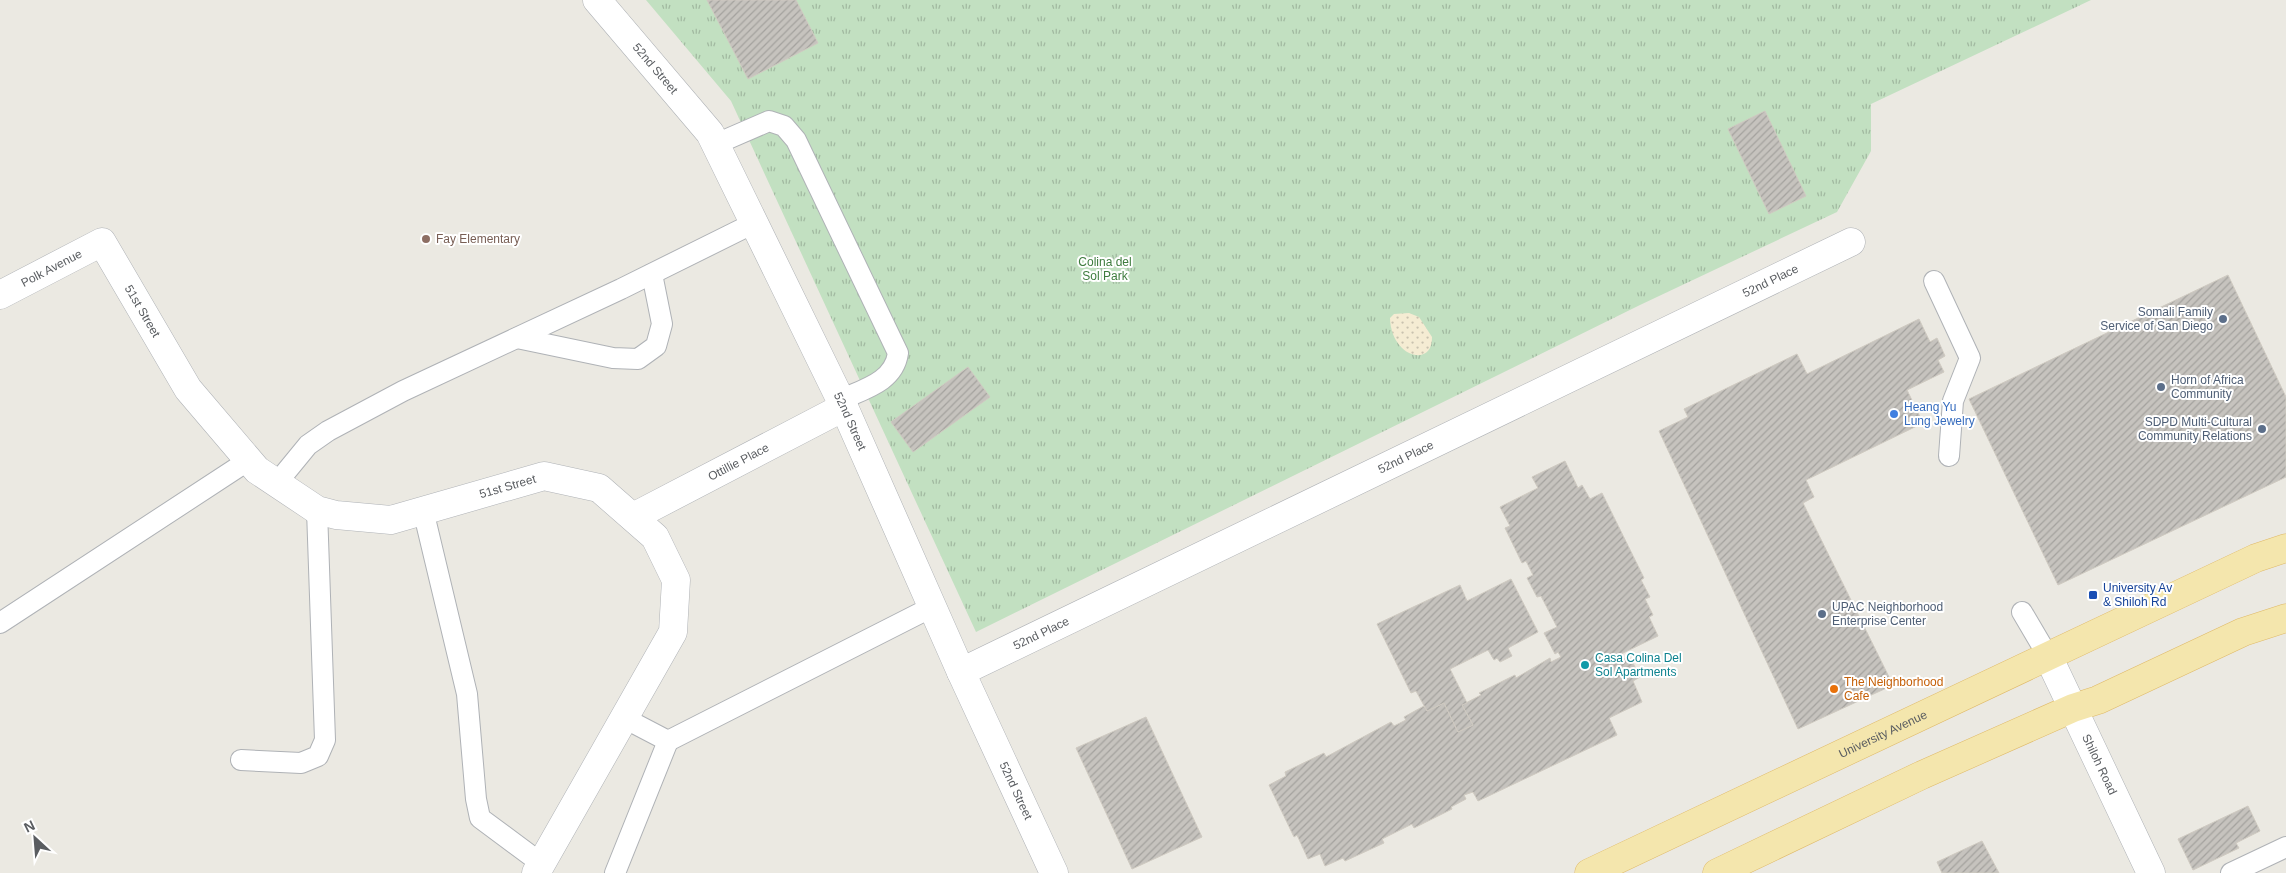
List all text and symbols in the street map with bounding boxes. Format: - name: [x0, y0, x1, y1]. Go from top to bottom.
- street label: 52nd Street: [630, 40, 681, 97]
- place label: Fay Elementary: [436, 232, 520, 246]
- marker: Fay Elementary: [420, 233, 432, 245]
- street label: Polk Avenue: [19, 247, 85, 290]
- park label: Colina del Sol Park: [1078, 255, 1132, 283]
- street label: 52nd Place: [1740, 261, 1801, 300]
- street label: 51st Street: [122, 282, 163, 340]
- place label: Somali Family Service of San Diego: [2100, 305, 2213, 333]
- marker: Somali Family Service of San Diego: [2217, 313, 2229, 325]
- place label: Horn of Africa Community: [2171, 373, 2244, 401]
- marker: Horn of Africa Community: [2155, 381, 2167, 393]
- street label: 52nd Street: [831, 390, 869, 453]
- place label: Heang Yu Lung Jewelry: [1904, 400, 1975, 428]
- marker: Heang Yu Lung Jewelry: [1888, 408, 1900, 420]
- place label: SDPD Multi-Cultural Community Relations: [2138, 415, 2252, 443]
- marker: SDPD Multi-Cultural Community Relations: [2256, 423, 2268, 435]
- street label: 52nd Place: [1376, 438, 1436, 476]
- street label: Ottillie Place: [706, 440, 772, 484]
- street label: 51st Street: [478, 472, 538, 501]
- place label: University Av & Shiloh Rd: [2103, 581, 2172, 609]
- marker: University Av & Shiloh Rd: [2087, 589, 2099, 601]
- place label: UPAC Neighborhood Enterprise Center: [1832, 600, 1943, 628]
- marker: UPAC Neighborhood Enterprise Center: [1816, 608, 1828, 620]
- street label: 52nd Place: [1011, 614, 1072, 653]
- place label: Casa Colina Del Sol Apartments: [1595, 651, 1682, 679]
- marker: Casa Colina Del Sol Apartments: [1579, 659, 1591, 671]
- place label: The Neighborhood Cafe: [1844, 675, 1943, 703]
- marker: The Neighborhood Cafe: [1828, 683, 1840, 695]
- street label: University Avenue: [1837, 707, 1930, 761]
- street label: Shiloh Road: [2079, 732, 2120, 797]
- street label: 52nd Street: [997, 760, 1036, 822]
- north arrow: [10, 813, 60, 863]
- text: N: [21, 817, 37, 836]

